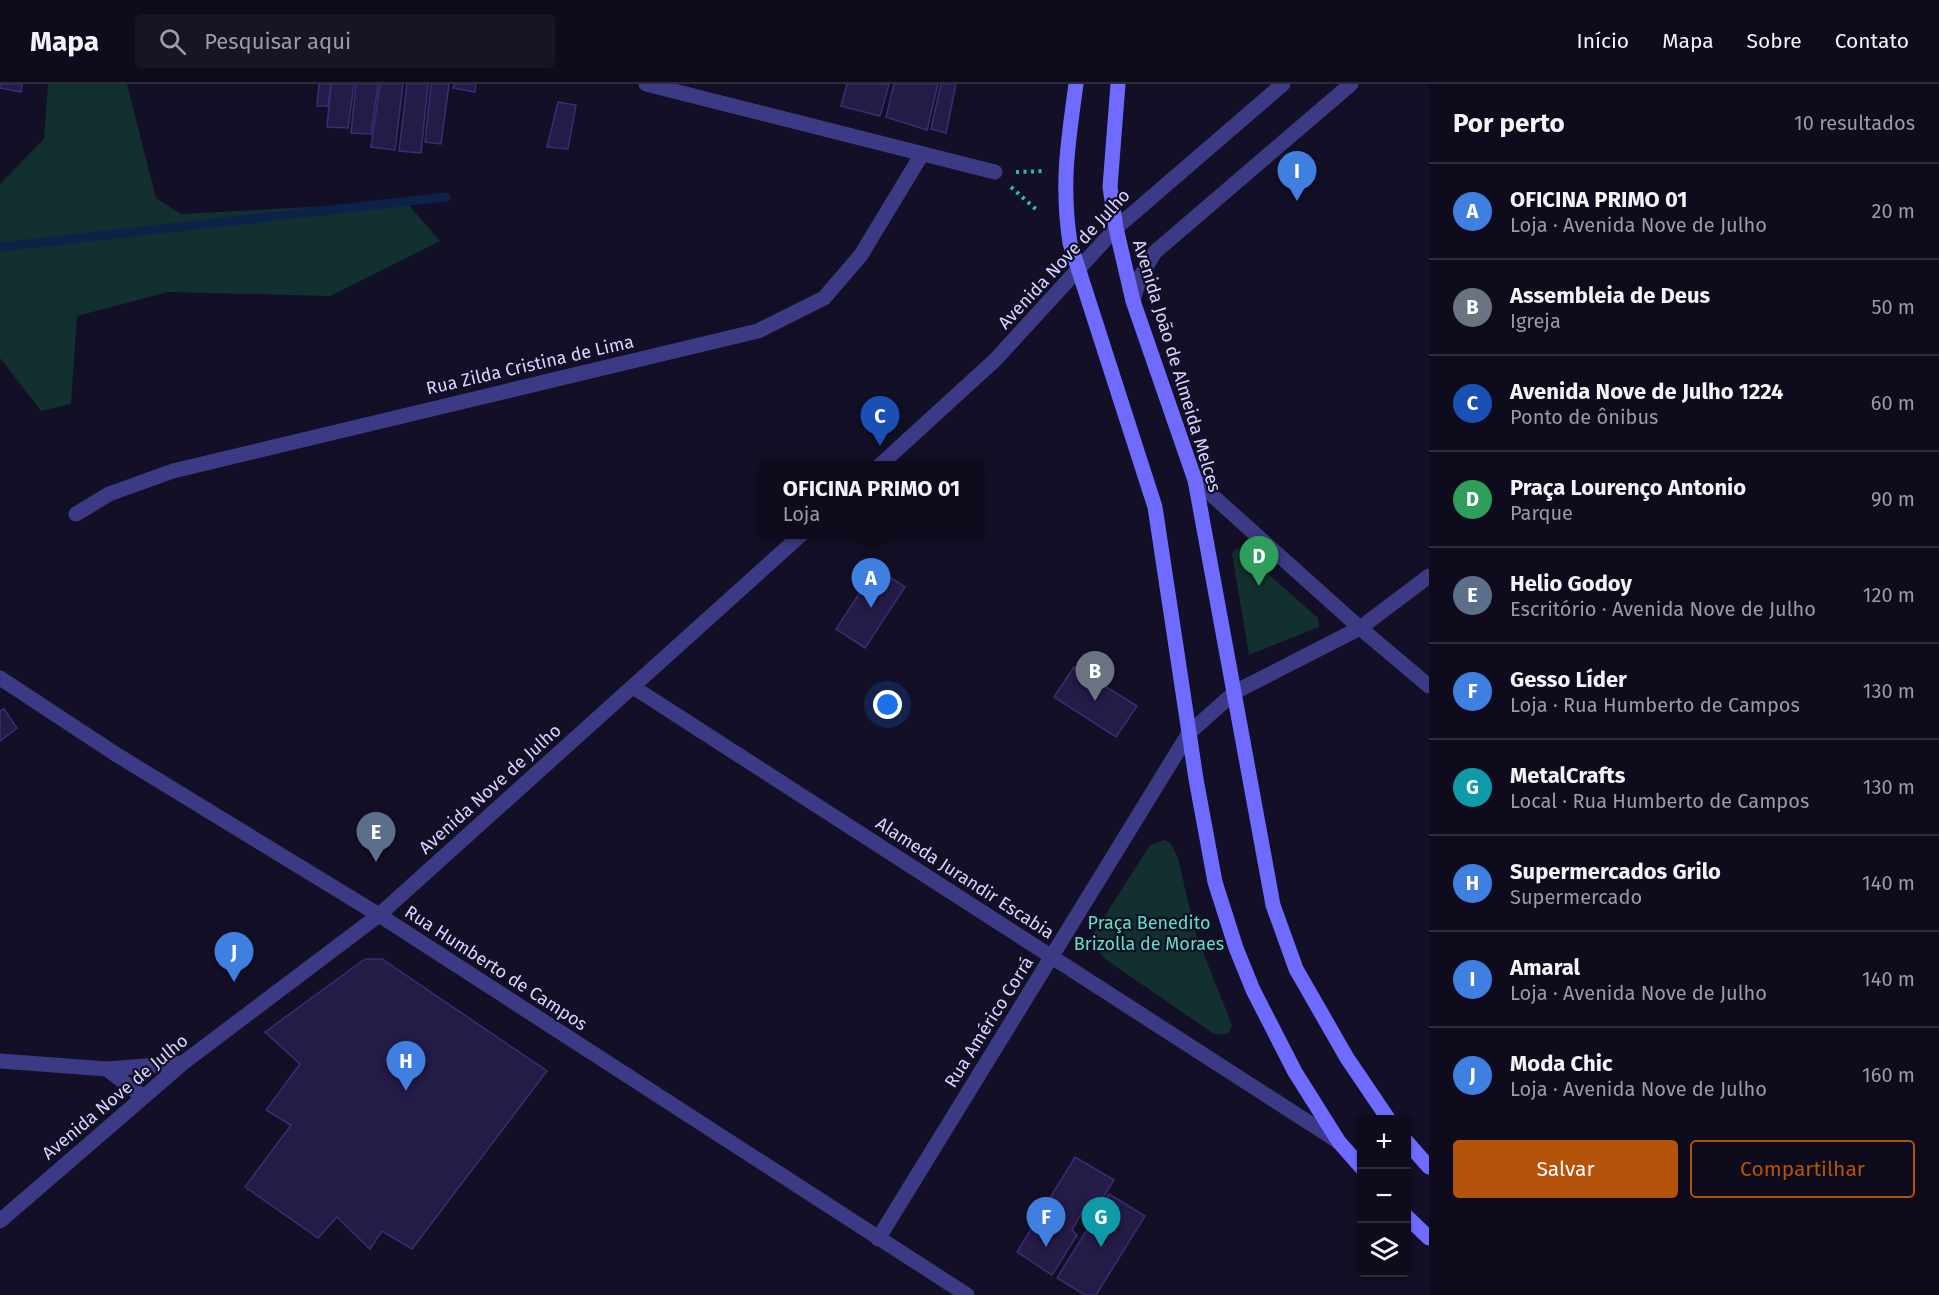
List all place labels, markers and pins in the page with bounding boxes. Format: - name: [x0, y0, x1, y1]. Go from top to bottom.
- pin: I: [1278, 152, 1316, 201]
- pin: C: [860, 396, 900, 446]
- pin: D: [1240, 536, 1278, 586]
- pin: A: [852, 558, 890, 608]
- pin: B: [1076, 652, 1114, 701]
- pin: E: [356, 812, 395, 862]
- pin: J: [214, 932, 254, 982]
- pin: H: [386, 1042, 426, 1091]
- pin: F: [1026, 1198, 1066, 1247]
- pin: G: [1082, 1198, 1120, 1247]

